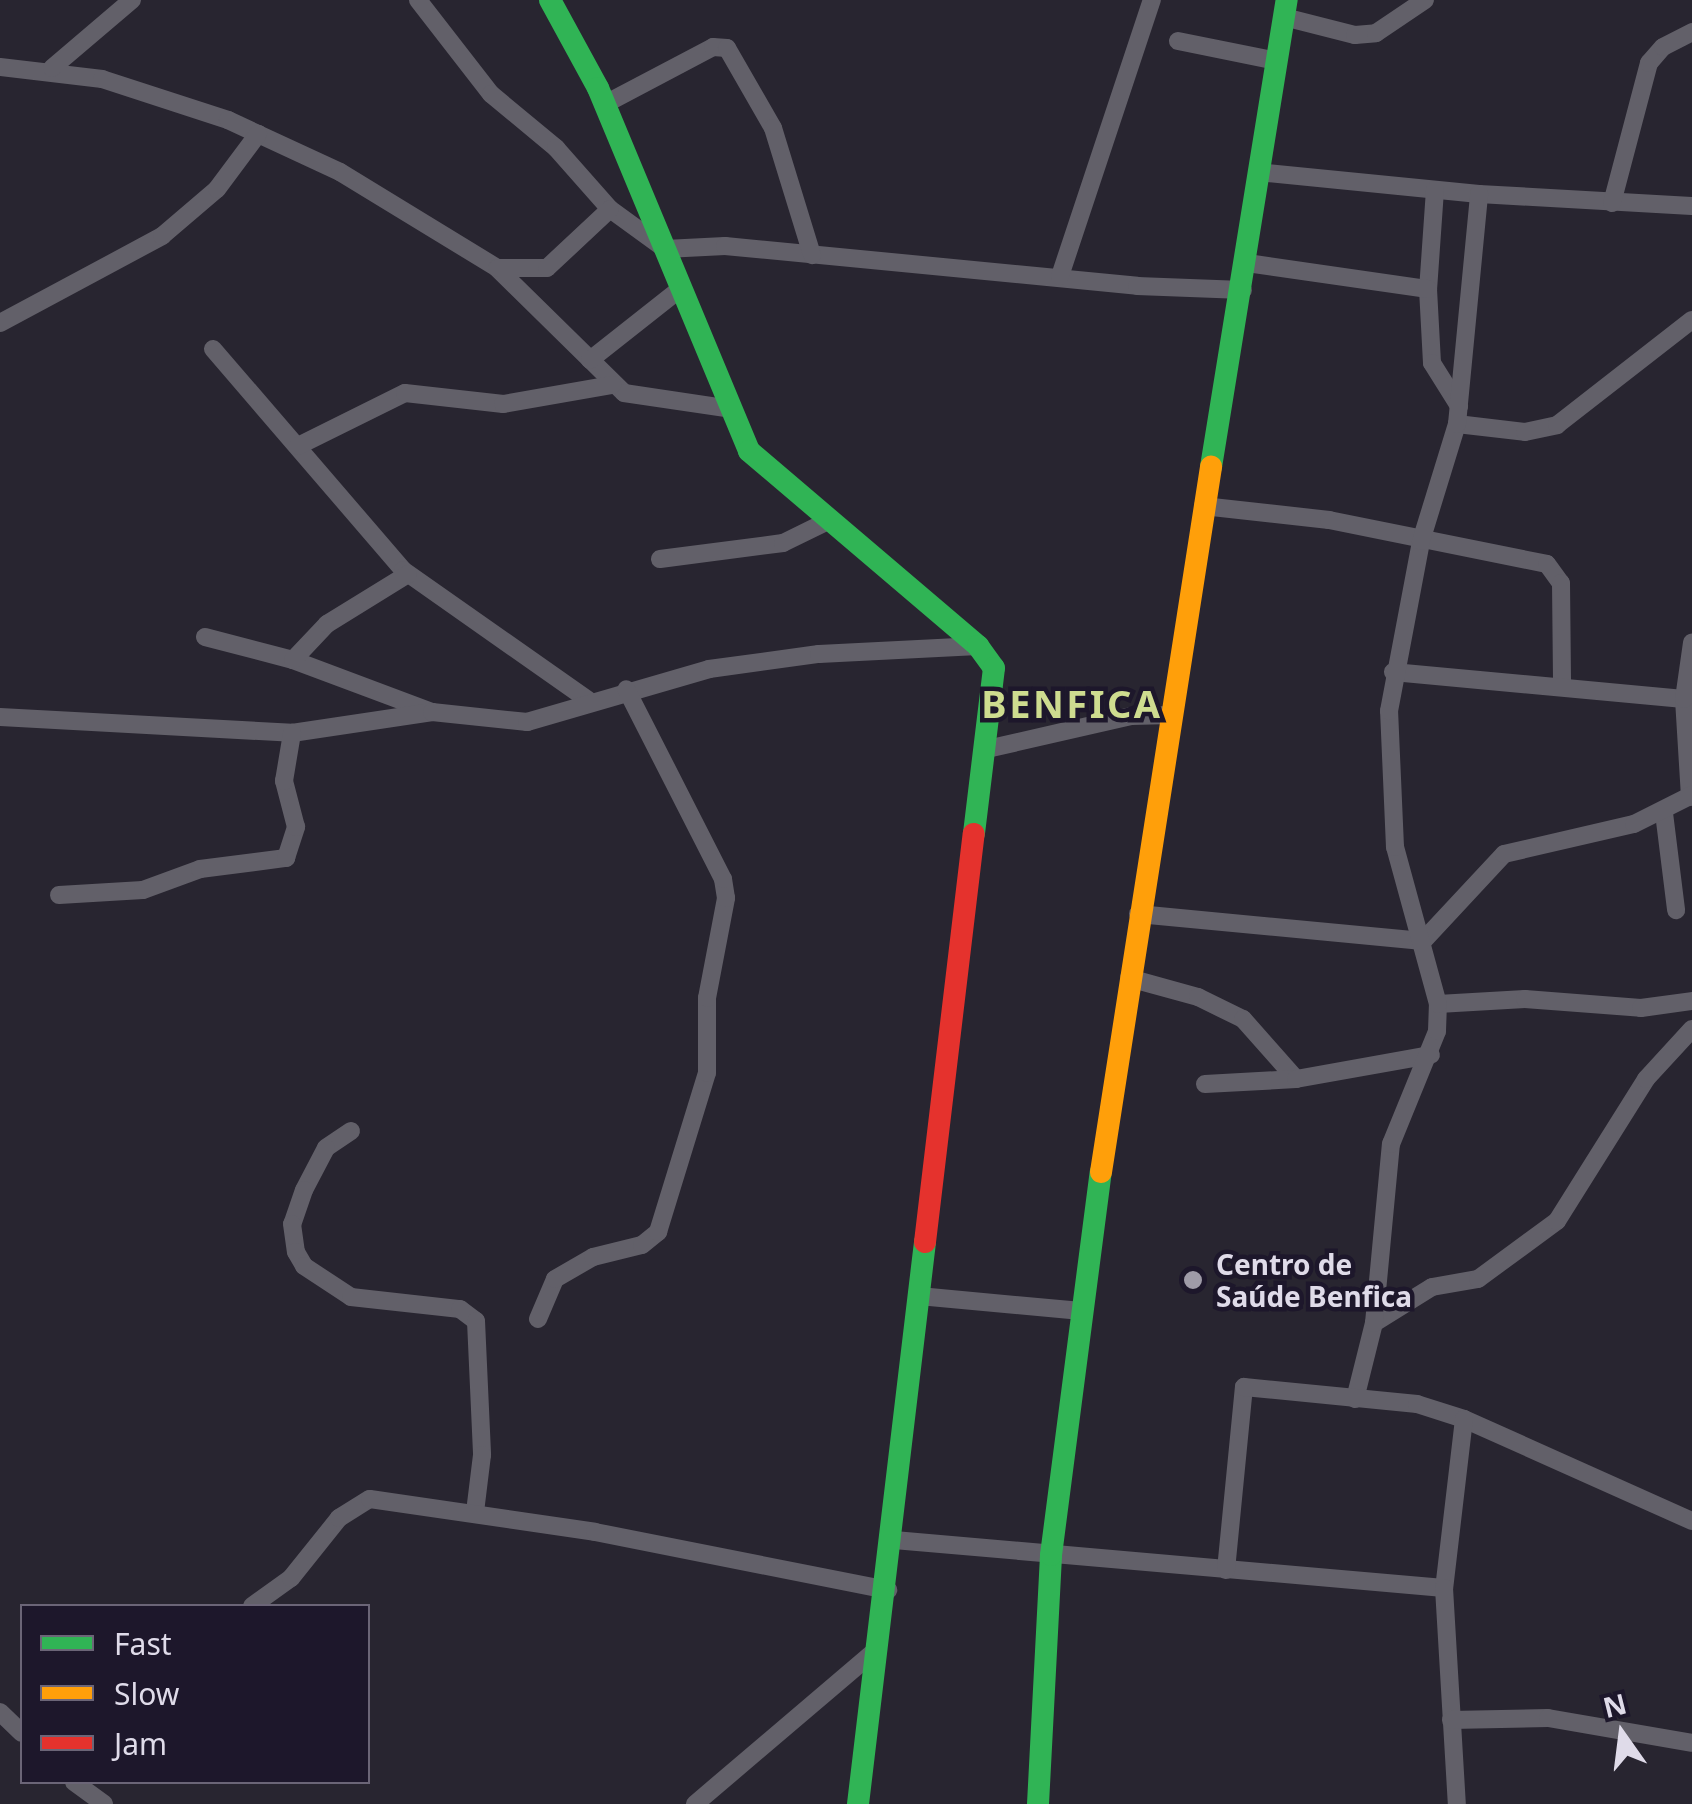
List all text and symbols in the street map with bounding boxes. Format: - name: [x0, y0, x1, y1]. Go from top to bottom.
- district label: BENFICA: [981, 681, 1163, 727]
- place label: Centro de Saúde Benfica: [1216, 1247, 1412, 1313]
- marker: Centro de Saúde Benfica: [1180, 1267, 1206, 1293]
- legend: [20, 1604, 370, 1784]
- text: Fast: [114, 1623, 172, 1664]
- text: Slow: [114, 1673, 179, 1714]
- north arrow: [1572, 1684, 1672, 1784]
- text: N: [1599, 1684, 1630, 1726]
- text: Jam: [114, 1723, 167, 1764]

